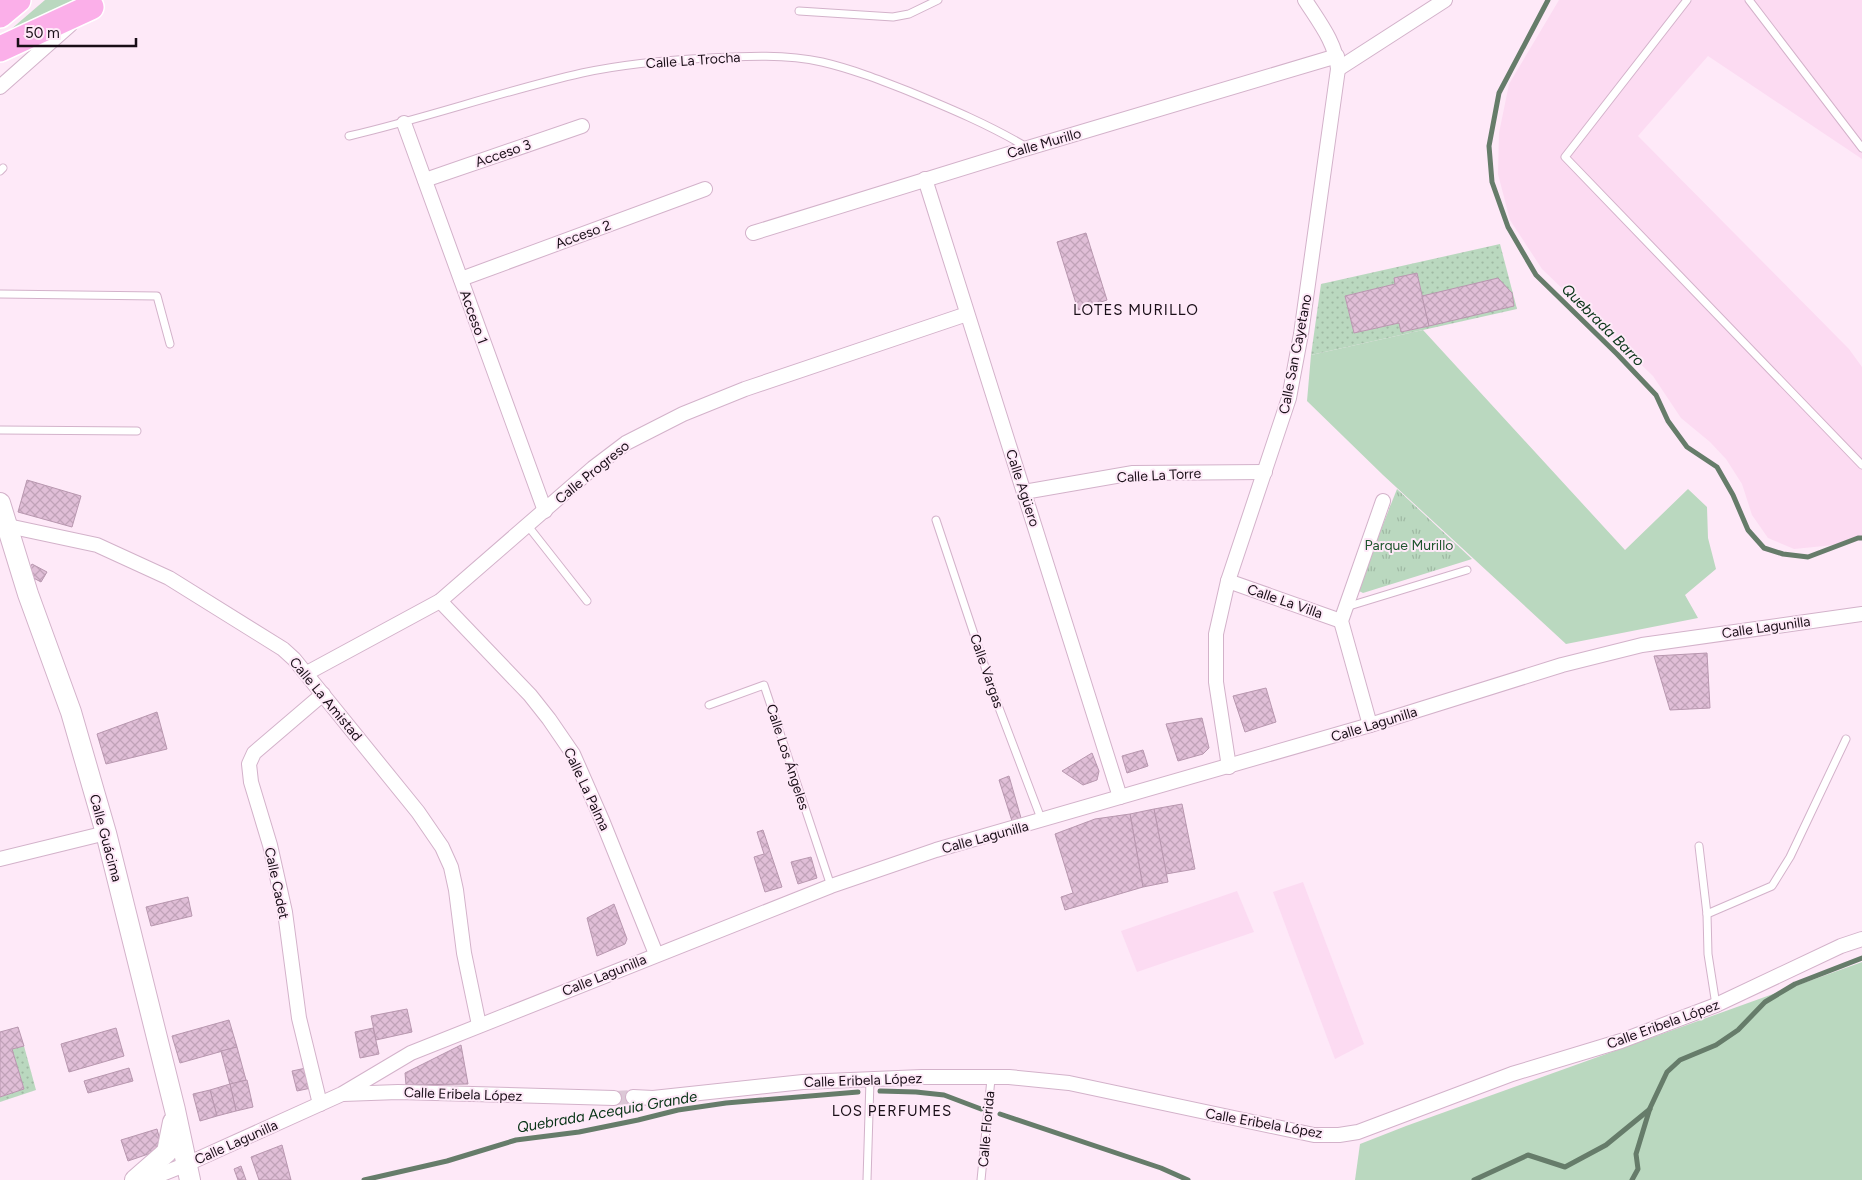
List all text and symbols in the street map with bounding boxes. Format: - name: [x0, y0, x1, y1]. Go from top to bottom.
- scale bar: [18, 15, 135, 47]
- text: 50 m: [25, 24, 60, 42]
- street label: Calle La Trocha: [645, 49, 741, 72]
- street label: Calle Murillo: [1005, 125, 1083, 162]
- street label: Acceso 3: [473, 136, 533, 171]
- street label: Acceso 2: [553, 217, 613, 252]
- water label: Quebrada Barro: [1558, 280, 1648, 370]
- street label: Acceso 1: [456, 288, 491, 346]
- street label: Calle San Cayetano: [1276, 293, 1315, 416]
- district label: LOTES MURILLO: [1073, 301, 1199, 319]
- street label: Calle Progreso: [552, 437, 633, 508]
- street label: Calle Agüero: [1002, 447, 1043, 529]
- street label: Calle La Torre: [1116, 465, 1202, 486]
- park label: Parque Murillo: [1365, 537, 1453, 554]
- street label: Calle La Villa: [1245, 581, 1325, 622]
- street label: Calle Lagunilla: [1721, 613, 1811, 642]
- street label: Calle Vargas: [966, 632, 1007, 711]
- street label: Calle La Amistad: [286, 654, 366, 745]
- street label: Calle Los Ángeles: [762, 702, 813, 812]
- street label: Calle Lagunilla: [1329, 703, 1419, 746]
- street label: Calle La Palma: [560, 745, 613, 833]
- street label: Calle Guácima: [86, 792, 125, 884]
- street label: Calle Lagunilla: [940, 818, 1030, 857]
- street label: Calle Cadet: [261, 846, 292, 921]
- street label: Calle Lagunilla: [560, 951, 649, 1000]
- street label: Calle Eribela López: [1605, 996, 1722, 1053]
- street label: Calle Eribela López: [804, 1070, 923, 1091]
- street label: Calle Eribela López: [403, 1084, 523, 1105]
- water label: Quebrada Acequia Grande: [515, 1087, 699, 1137]
- street label: Calle Florida: [975, 1090, 998, 1168]
- district label: LOS PERFUMES: [832, 1102, 952, 1120]
- street label: Calle Eribela López: [1204, 1105, 1324, 1142]
- street label: Calle Lagunilla: [192, 1117, 280, 1168]

